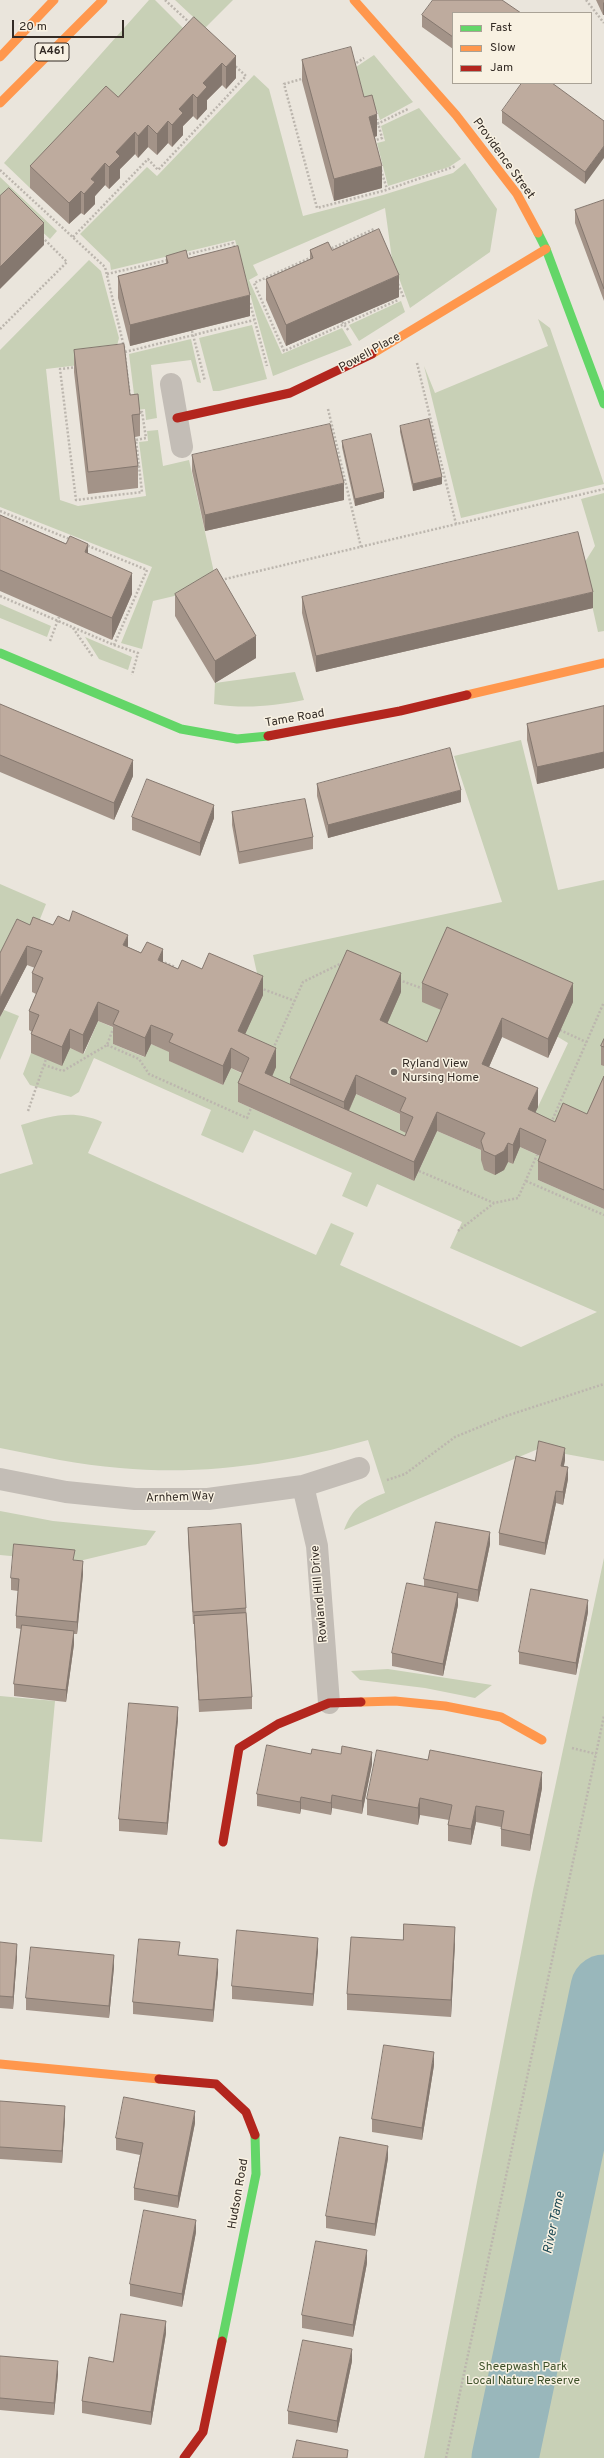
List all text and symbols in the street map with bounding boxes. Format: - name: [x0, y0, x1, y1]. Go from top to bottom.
- scale bar: [14, 12, 126, 38]
- legend: [452, 12, 592, 84]
- text: 20 m: [19, 19, 47, 35]
- text: Fast: [490, 20, 512, 36]
- text: Slow: [490, 40, 516, 56]
- road number: A461: [35, 43, 69, 61]
- text: Jam: [490, 60, 513, 76]
- street label: Providence Street: [469, 116, 537, 202]
- street label: Powell Place: [337, 330, 403, 376]
- street label: Tame Road: [264, 707, 326, 731]
- place label: Ryland View Nursing Home: [402, 1058, 479, 1086]
- marker: Ryland View Nursing Home: [389, 1067, 399, 1077]
- street label: Arnhem Way: [146, 1490, 214, 1506]
- street label: Rowland Hill Drive: [309, 1545, 331, 1643]
- street label: Hudson Road: [226, 2158, 252, 2230]
- water label: River Tame: [541, 2191, 569, 2255]
- park label: Sheepwash Park Local Nature Reserve: [466, 2361, 580, 2389]

